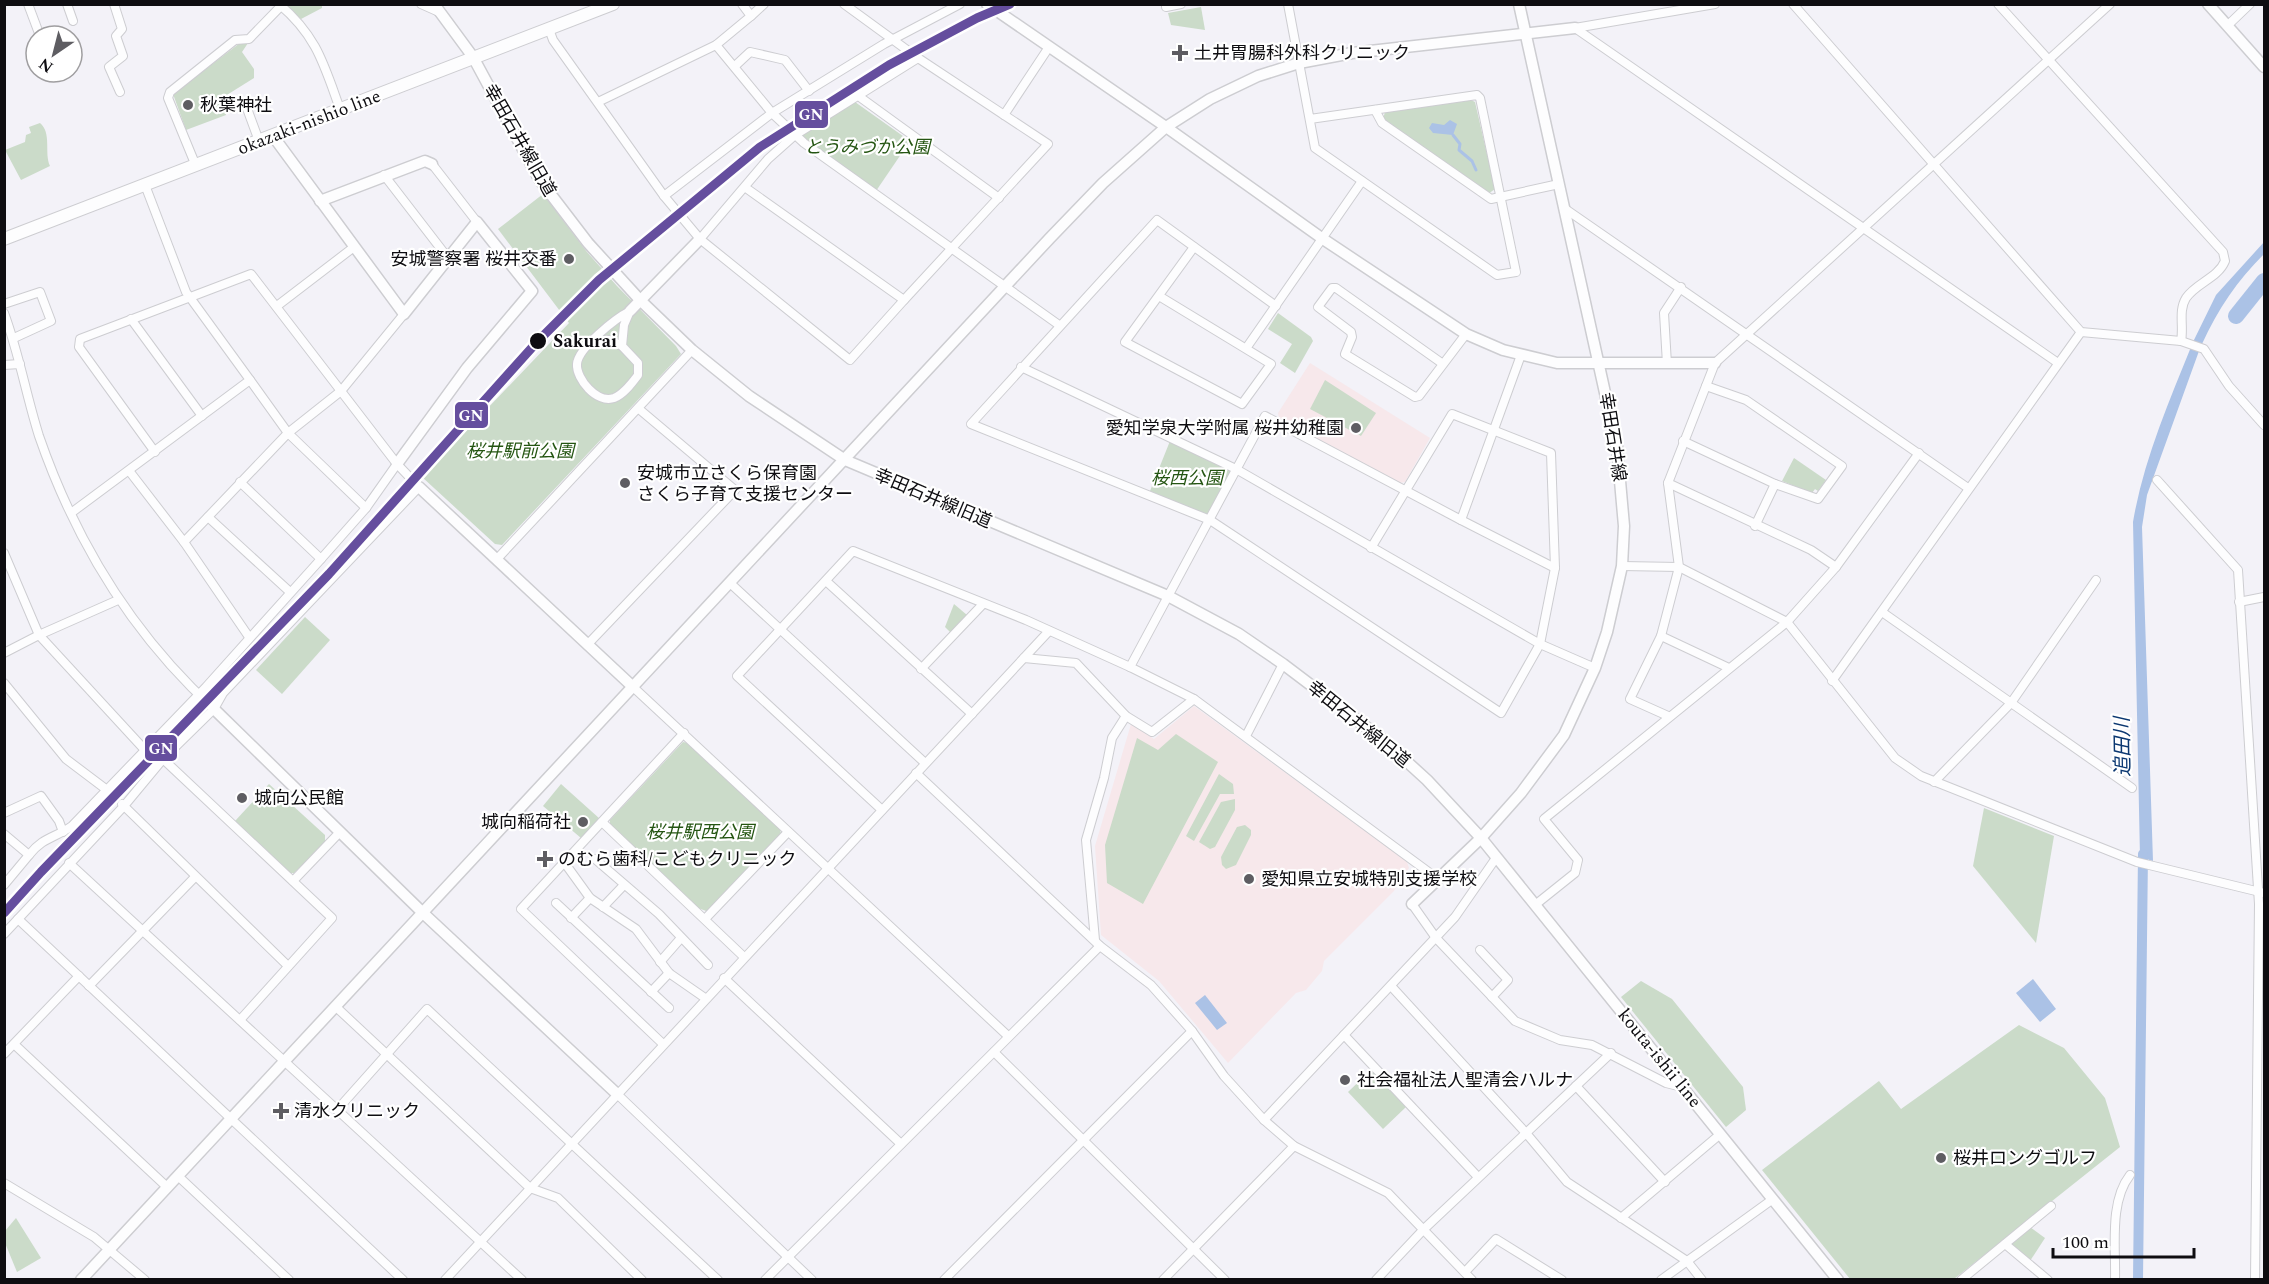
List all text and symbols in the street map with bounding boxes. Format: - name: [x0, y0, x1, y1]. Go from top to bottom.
- north arrow: [24, 24, 84, 84]
- place label: 土井胃腸科外科クリニック: [1194, 40, 1410, 67]
- marker: 土井胃腸科外科クリニック: [1171, 44, 1189, 62]
- text: N: [34, 52, 58, 79]
- street label: 幸田石井線旧道: [476, 79, 563, 202]
- street label: okazaki-nishio line: [234, 83, 385, 162]
- place label: 秋葉神社: [200, 92, 272, 119]
- marker: 秋葉神社: [181, 98, 195, 112]
- line badge: GN: [794, 100, 829, 129]
- text: GN: [798, 103, 824, 127]
- park label: とうみづか公園: [804, 134, 933, 161]
- place label: 安城警察署 桜井交番: [391, 246, 557, 273]
- marker: 安城警察署 桜井交番: [562, 252, 576, 266]
- place label: Sakurai: [553, 328, 617, 355]
- marker: Sakurai: [528, 331, 548, 351]
- street label: 幸田石井線: [1592, 391, 1633, 484]
- line badge: GN: [454, 401, 489, 429]
- text: GN: [458, 404, 484, 428]
- place label: 愛知学泉大学附属 桜井幼稚園: [1106, 415, 1344, 442]
- marker: 愛知学泉大学附属 桜井幼稚園: [1349, 421, 1363, 435]
- park label: 桜井駅前公園: [466, 438, 577, 465]
- place label: 安城市立さくら保育園 さくら子育て支援センター: [637, 460, 853, 508]
- street label: 幸田石井線旧道: [870, 461, 996, 536]
- park label: 桜西公園: [1151, 465, 1226, 492]
- marker: 安城市立さくら保育園 さくら子育て支援センター: [618, 476, 632, 490]
- street label: 幸田石井線旧道: [1301, 674, 1416, 775]
- water label: 追田川: [2107, 715, 2139, 777]
- line badge: GN: [144, 734, 178, 762]
- text: GN: [148, 737, 174, 761]
- place label: 城向公民館: [254, 785, 344, 812]
- marker: 城向公民館: [235, 791, 249, 805]
- place label: 城向稲荷社: [481, 809, 571, 836]
- marker: 城向稲荷社: [576, 815, 590, 829]
- park label: 桜井駅西公園: [646, 819, 757, 846]
- place label: のむら歯科/こどもクリニック: [558, 846, 797, 873]
- marker: のむら歯科/こどもクリニック: [536, 850, 554, 868]
- place label: 愛知県立安城特別支援学校: [1261, 866, 1477, 893]
- marker: 愛知県立安城特別支援学校: [1242, 872, 1256, 886]
- street label: kouta-ishii line: [1611, 1003, 1708, 1114]
- place label: 社会福祉法人聖清会ハルナ: [1357, 1067, 1573, 1094]
- marker: 社会福祉法人聖清会ハルナ: [1338, 1073, 1352, 1087]
- place label: 清水クリニック: [294, 1098, 420, 1125]
- marker: 清水クリニック: [272, 1102, 290, 1120]
- place label: 桜井ロングゴルフ: [1953, 1145, 2097, 1172]
- marker: 桜井ロングゴルフ: [1934, 1151, 1948, 1165]
- scale bar: [2053, 1221, 2194, 1259]
- text: 100 m: [2062, 1229, 2109, 1256]

